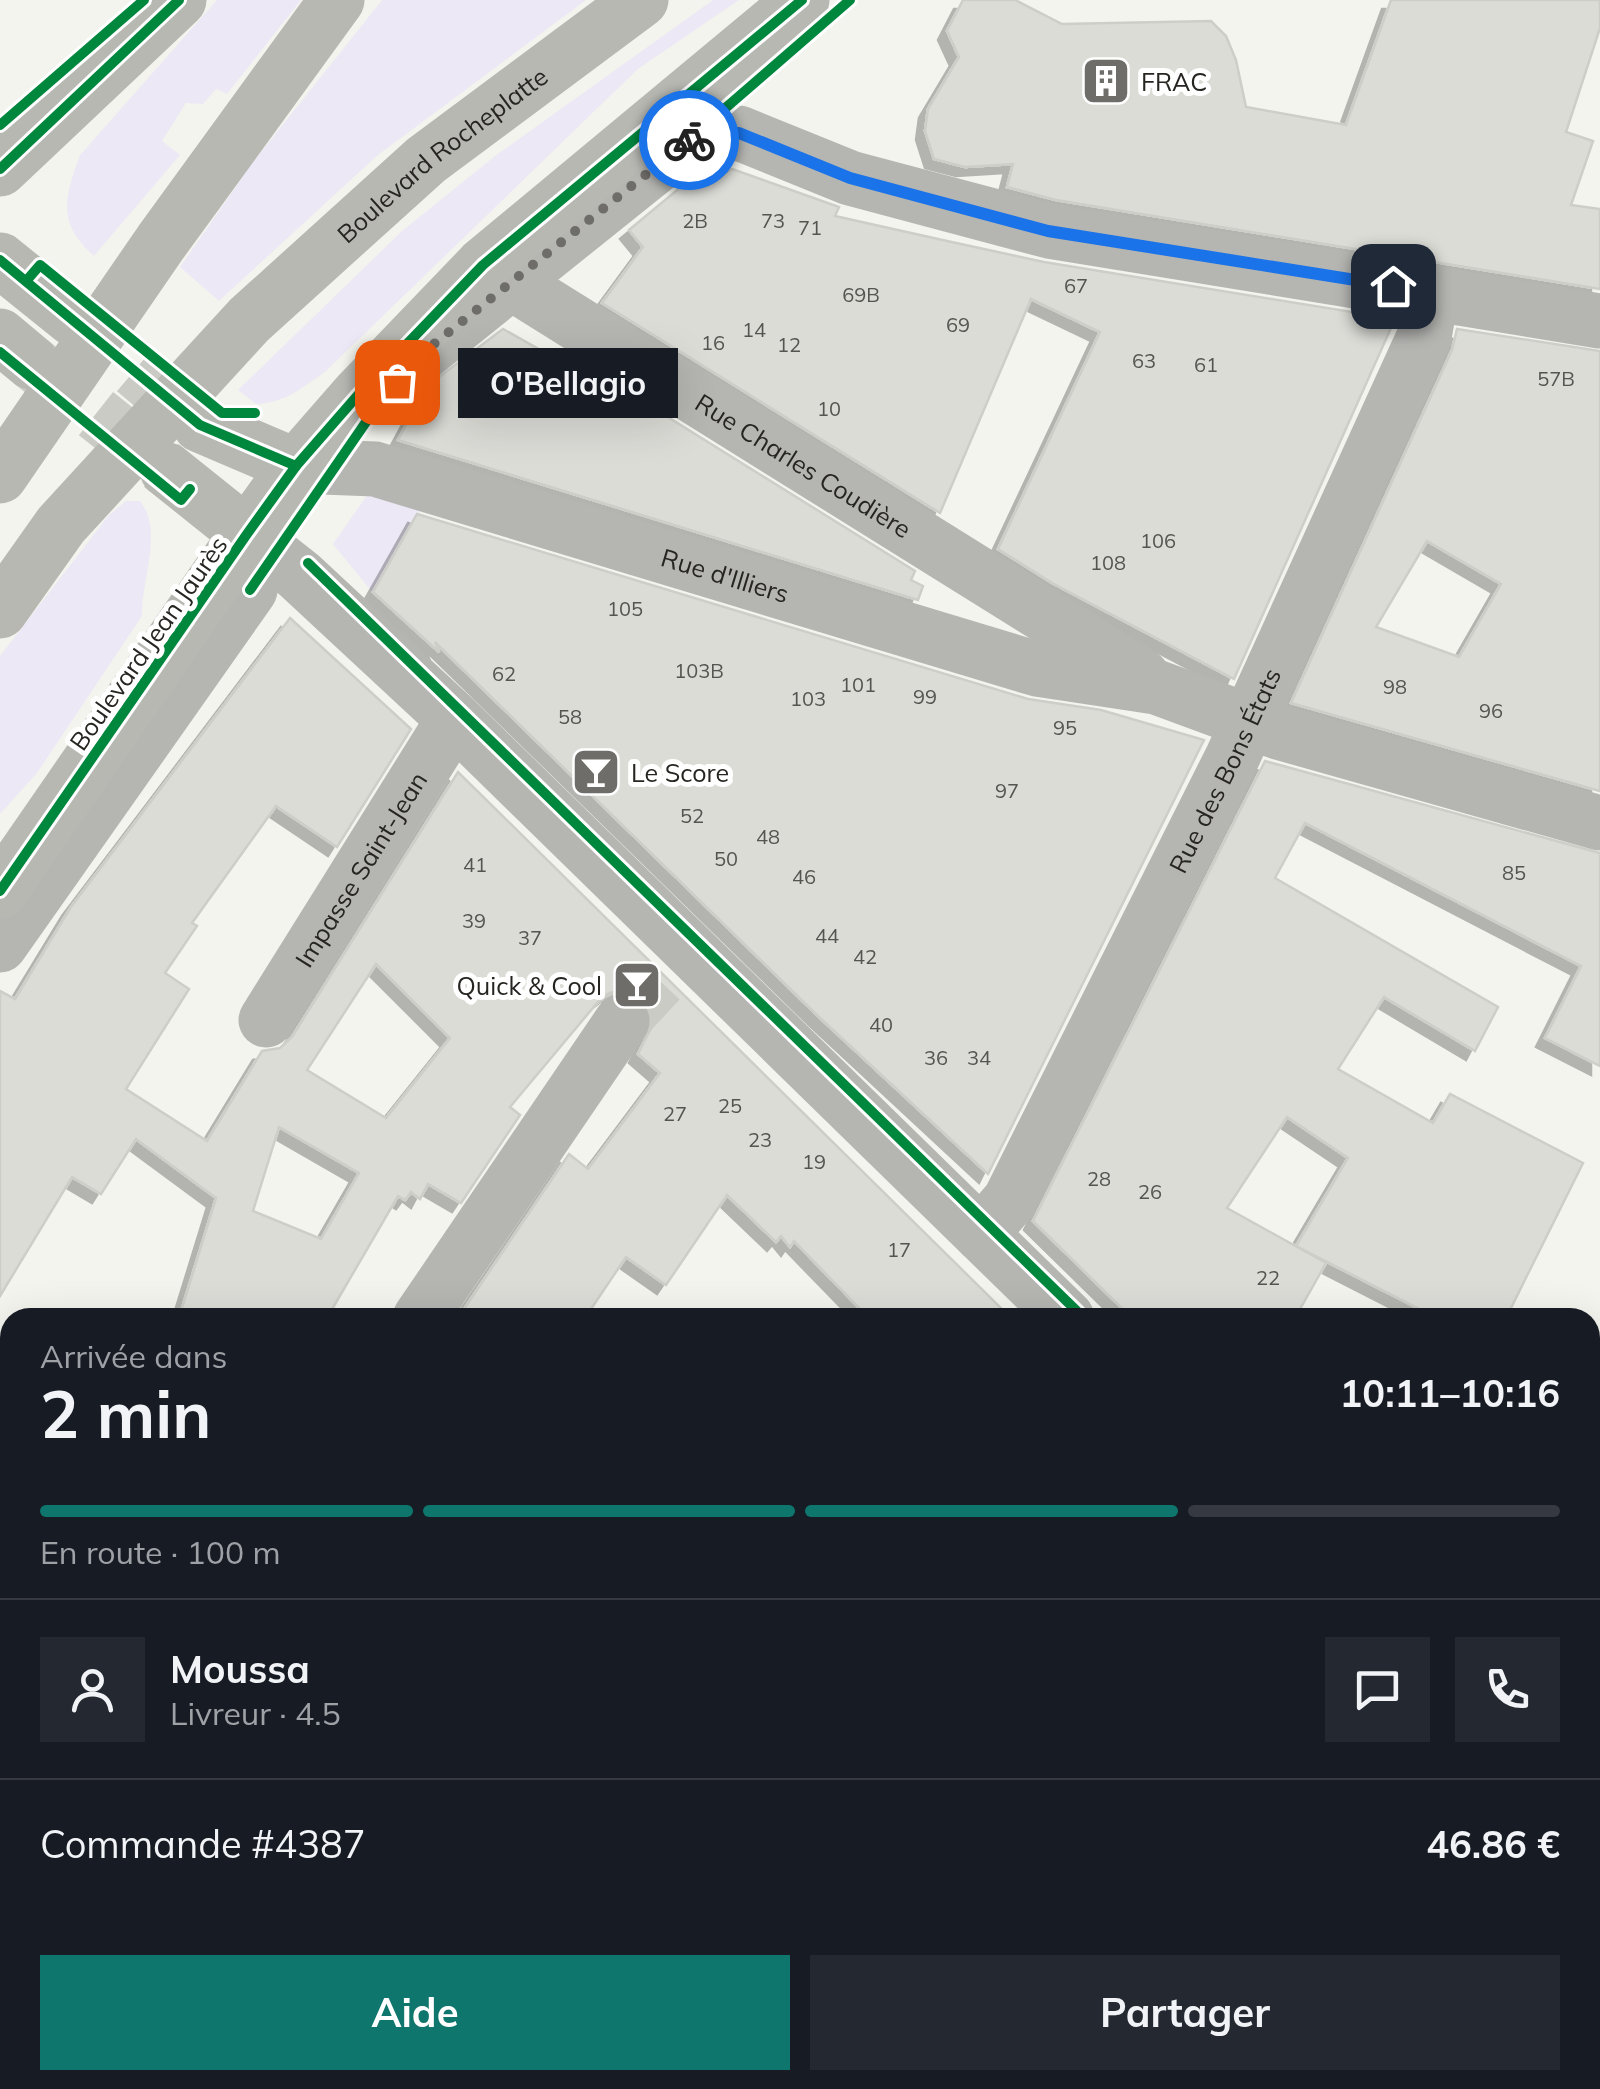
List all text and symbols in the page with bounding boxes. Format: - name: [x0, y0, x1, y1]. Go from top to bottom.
- building icon: FRAC: [1080, 55, 1132, 107]
- street label: Boulevard Rocheplatte: [330, 60, 553, 249]
- place label: FRAC: [1141, 66, 1207, 97]
- courier: [639, 90, 739, 190]
- icon: bike: [662, 113, 717, 168]
- house number: 2B: [682, 208, 708, 233]
- house number: 73: [761, 208, 785, 233]
- house number: 71: [798, 215, 822, 240]
- pin: [1351, 244, 1436, 329]
- icon: home: [1366, 259, 1421, 314]
- house number: 67: [1064, 273, 1088, 298]
- house number: 69B: [842, 282, 880, 307]
- house number: 69: [946, 312, 970, 337]
- house number: 14: [742, 317, 766, 342]
- house number: 16: [701, 330, 725, 355]
- house number: 12: [777, 332, 801, 357]
- pin: [355, 340, 440, 425]
- callout: O'Bellagio: [457, 347, 677, 417]
- house number: 63: [1132, 348, 1156, 373]
- house number: 61: [1194, 352, 1218, 377]
- icon: bag: [370, 355, 425, 410]
- text: O'Bellagio: [490, 363, 646, 403]
- house number: 57B: [1537, 366, 1575, 391]
- street label: Rue Charles Coudière: [690, 386, 917, 544]
- house number: 10: [817, 396, 841, 421]
- house number: 106: [1140, 528, 1176, 553]
- street label: Boulevard Jean Jaurès: [62, 530, 234, 756]
- street label: Rue d'Illiers: [658, 541, 793, 609]
- house number: 108: [1090, 550, 1126, 575]
- house number: 105: [607, 596, 643, 621]
- house number: 103B: [674, 658, 724, 683]
- house number: 62: [492, 661, 516, 686]
- street label: Rue des Bons États: [1161, 663, 1287, 878]
- house number: 101: [840, 672, 876, 697]
- house number: 98: [1383, 674, 1407, 699]
- house number: 99: [913, 684, 937, 709]
- house number: 103: [790, 686, 826, 711]
- house number: 96: [1479, 698, 1503, 723]
- house number: 58: [558, 704, 582, 729]
- house number: 95: [1053, 715, 1077, 740]
- bar icon: Le Score: [570, 746, 622, 798]
- place label: Le Score: [631, 757, 729, 788]
- street label: Impasse Saint-Jean: [288, 766, 433, 973]
- house number: 97: [995, 778, 1019, 803]
- house number: 52: [680, 803, 704, 828]
- house number: 48: [756, 824, 780, 849]
- house number: 50: [714, 846, 738, 871]
- house number: 41: [463, 852, 487, 877]
- house number: 85: [1502, 860, 1526, 885]
- house number: 46: [792, 864, 816, 889]
- house number: 39: [462, 908, 486, 933]
- house number: 44: [815, 923, 839, 948]
- house number: 37: [518, 925, 542, 950]
- house number: 42: [853, 944, 877, 969]
- bar icon: Quick & Cool: [611, 959, 663, 1011]
- place label: Quick & Cool: [457, 970, 602, 1001]
- house number: 40: [869, 1012, 893, 1037]
- house number: 36: [924, 1045, 948, 1070]
- house number: 34: [967, 1045, 991, 1070]
- house number: 25: [718, 1093, 742, 1118]
- house number: 27: [663, 1101, 687, 1126]
- house number: 23: [748, 1127, 772, 1152]
- house number: 19: [802, 1149, 826, 1174]
- house number: 28: [1087, 1166, 1111, 1191]
- house number: 26: [1138, 1179, 1162, 1204]
- house number: 17: [887, 1237, 911, 1262]
- house number: 22: [1256, 1265, 1280, 1290]
- text: Arrivée dans: [40, 1336, 227, 1376]
- text: 10:11–10:16: [1340, 1369, 1560, 1417]
- text: 2 min: [40, 1373, 211, 1454]
- text: En route · 100 m: [40, 1532, 281, 1572]
- button: person: [40, 1637, 145, 1742]
- button: chat: [1325, 1637, 1430, 1742]
- button: phone: [1455, 1637, 1560, 1742]
- text: Moussa: [170, 1645, 310, 1693]
- text: Livreur · 4.5: [170, 1693, 341, 1733]
- text: Commande #4387: [40, 1820, 366, 1868]
- text: 46.86 €: [1426, 1820, 1560, 1868]
- button: Aide: [40, 1955, 790, 2070]
- button: Partager: [810, 1955, 1560, 2070]

